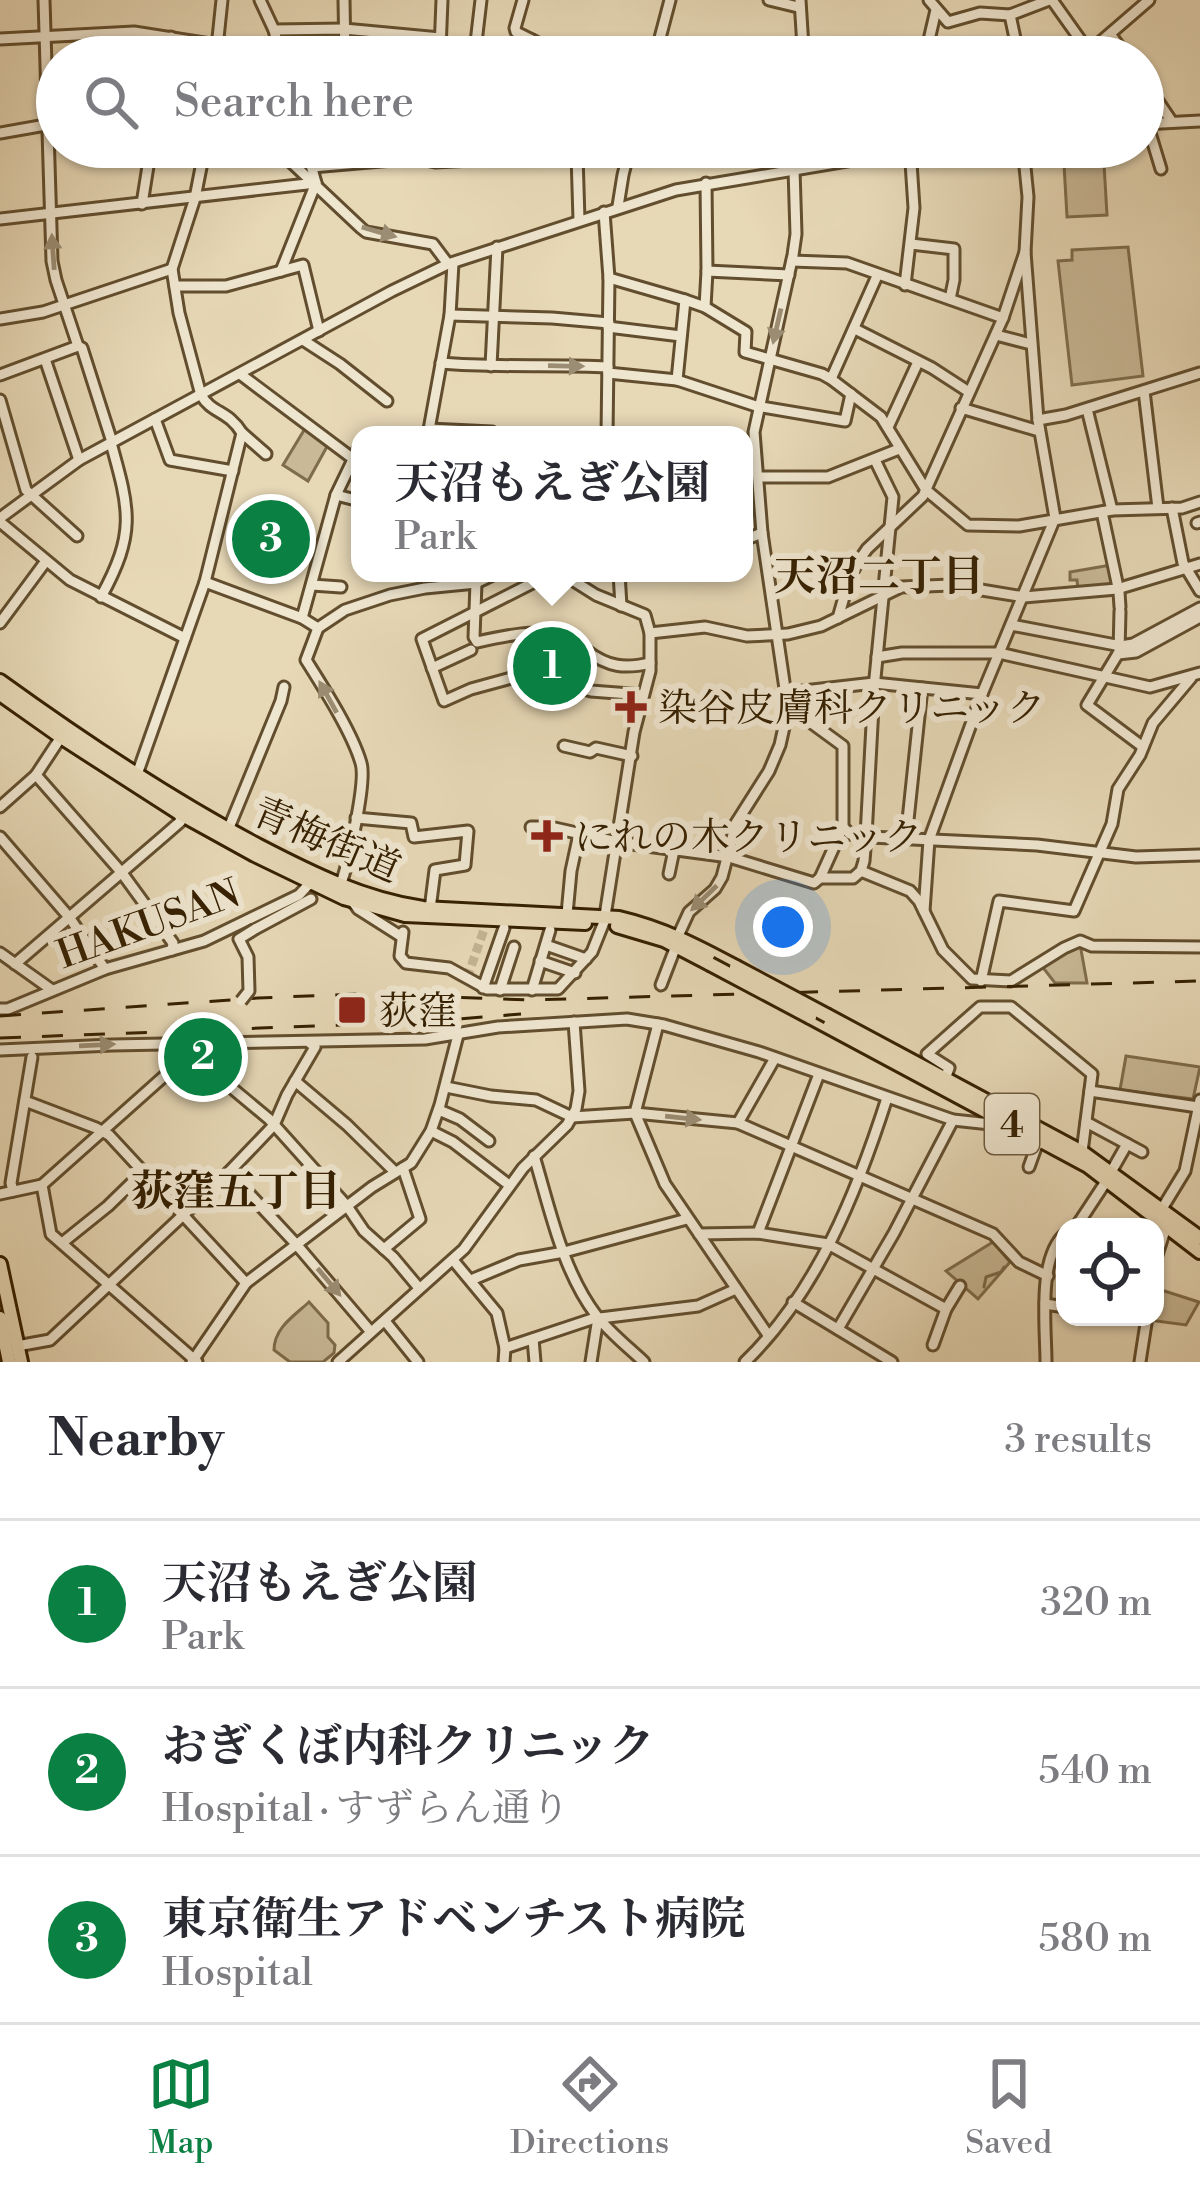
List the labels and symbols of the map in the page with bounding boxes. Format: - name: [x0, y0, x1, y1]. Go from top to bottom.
- one-way arrow: [361, 224, 397, 242]
- one-way arrow: [43, 233, 62, 270]
- one-way arrow: [767, 307, 786, 344]
- one-way arrow: [548, 356, 586, 375]
- pin: 3: [232, 494, 310, 584]
- district label: 天沼二丁目: [774, 551, 984, 604]
- pin: 1: [513, 621, 591, 711]
- one-way arrow: [318, 680, 339, 715]
- place label: 染谷皮膚科クリニック: [658, 685, 1046, 734]
- marker: 染谷皮膚科クリニック: [615, 691, 647, 723]
- street label: 青梅街道: [245, 788, 407, 894]
- place label: にれの木クリニック: [574, 814, 923, 863]
- marker: にれの木クリニック: [531, 820, 563, 852]
- street label: HAKUSAN: [51, 870, 247, 981]
- one-way arrow: [690, 883, 719, 911]
- your location: [753, 897, 813, 957]
- place label: 荻窪: [379, 988, 457, 1037]
- marker: 荻窪: [336, 994, 368, 1026]
- pin: 2: [164, 1012, 242, 1102]
- one-way arrow: [79, 1035, 117, 1054]
- road number: 4: [985, 1094, 1039, 1154]
- one-way arrow: [665, 1108, 703, 1127]
- district label: 荻窪五丁目: [131, 1166, 341, 1219]
- one-way arrow: [315, 1267, 341, 1297]

